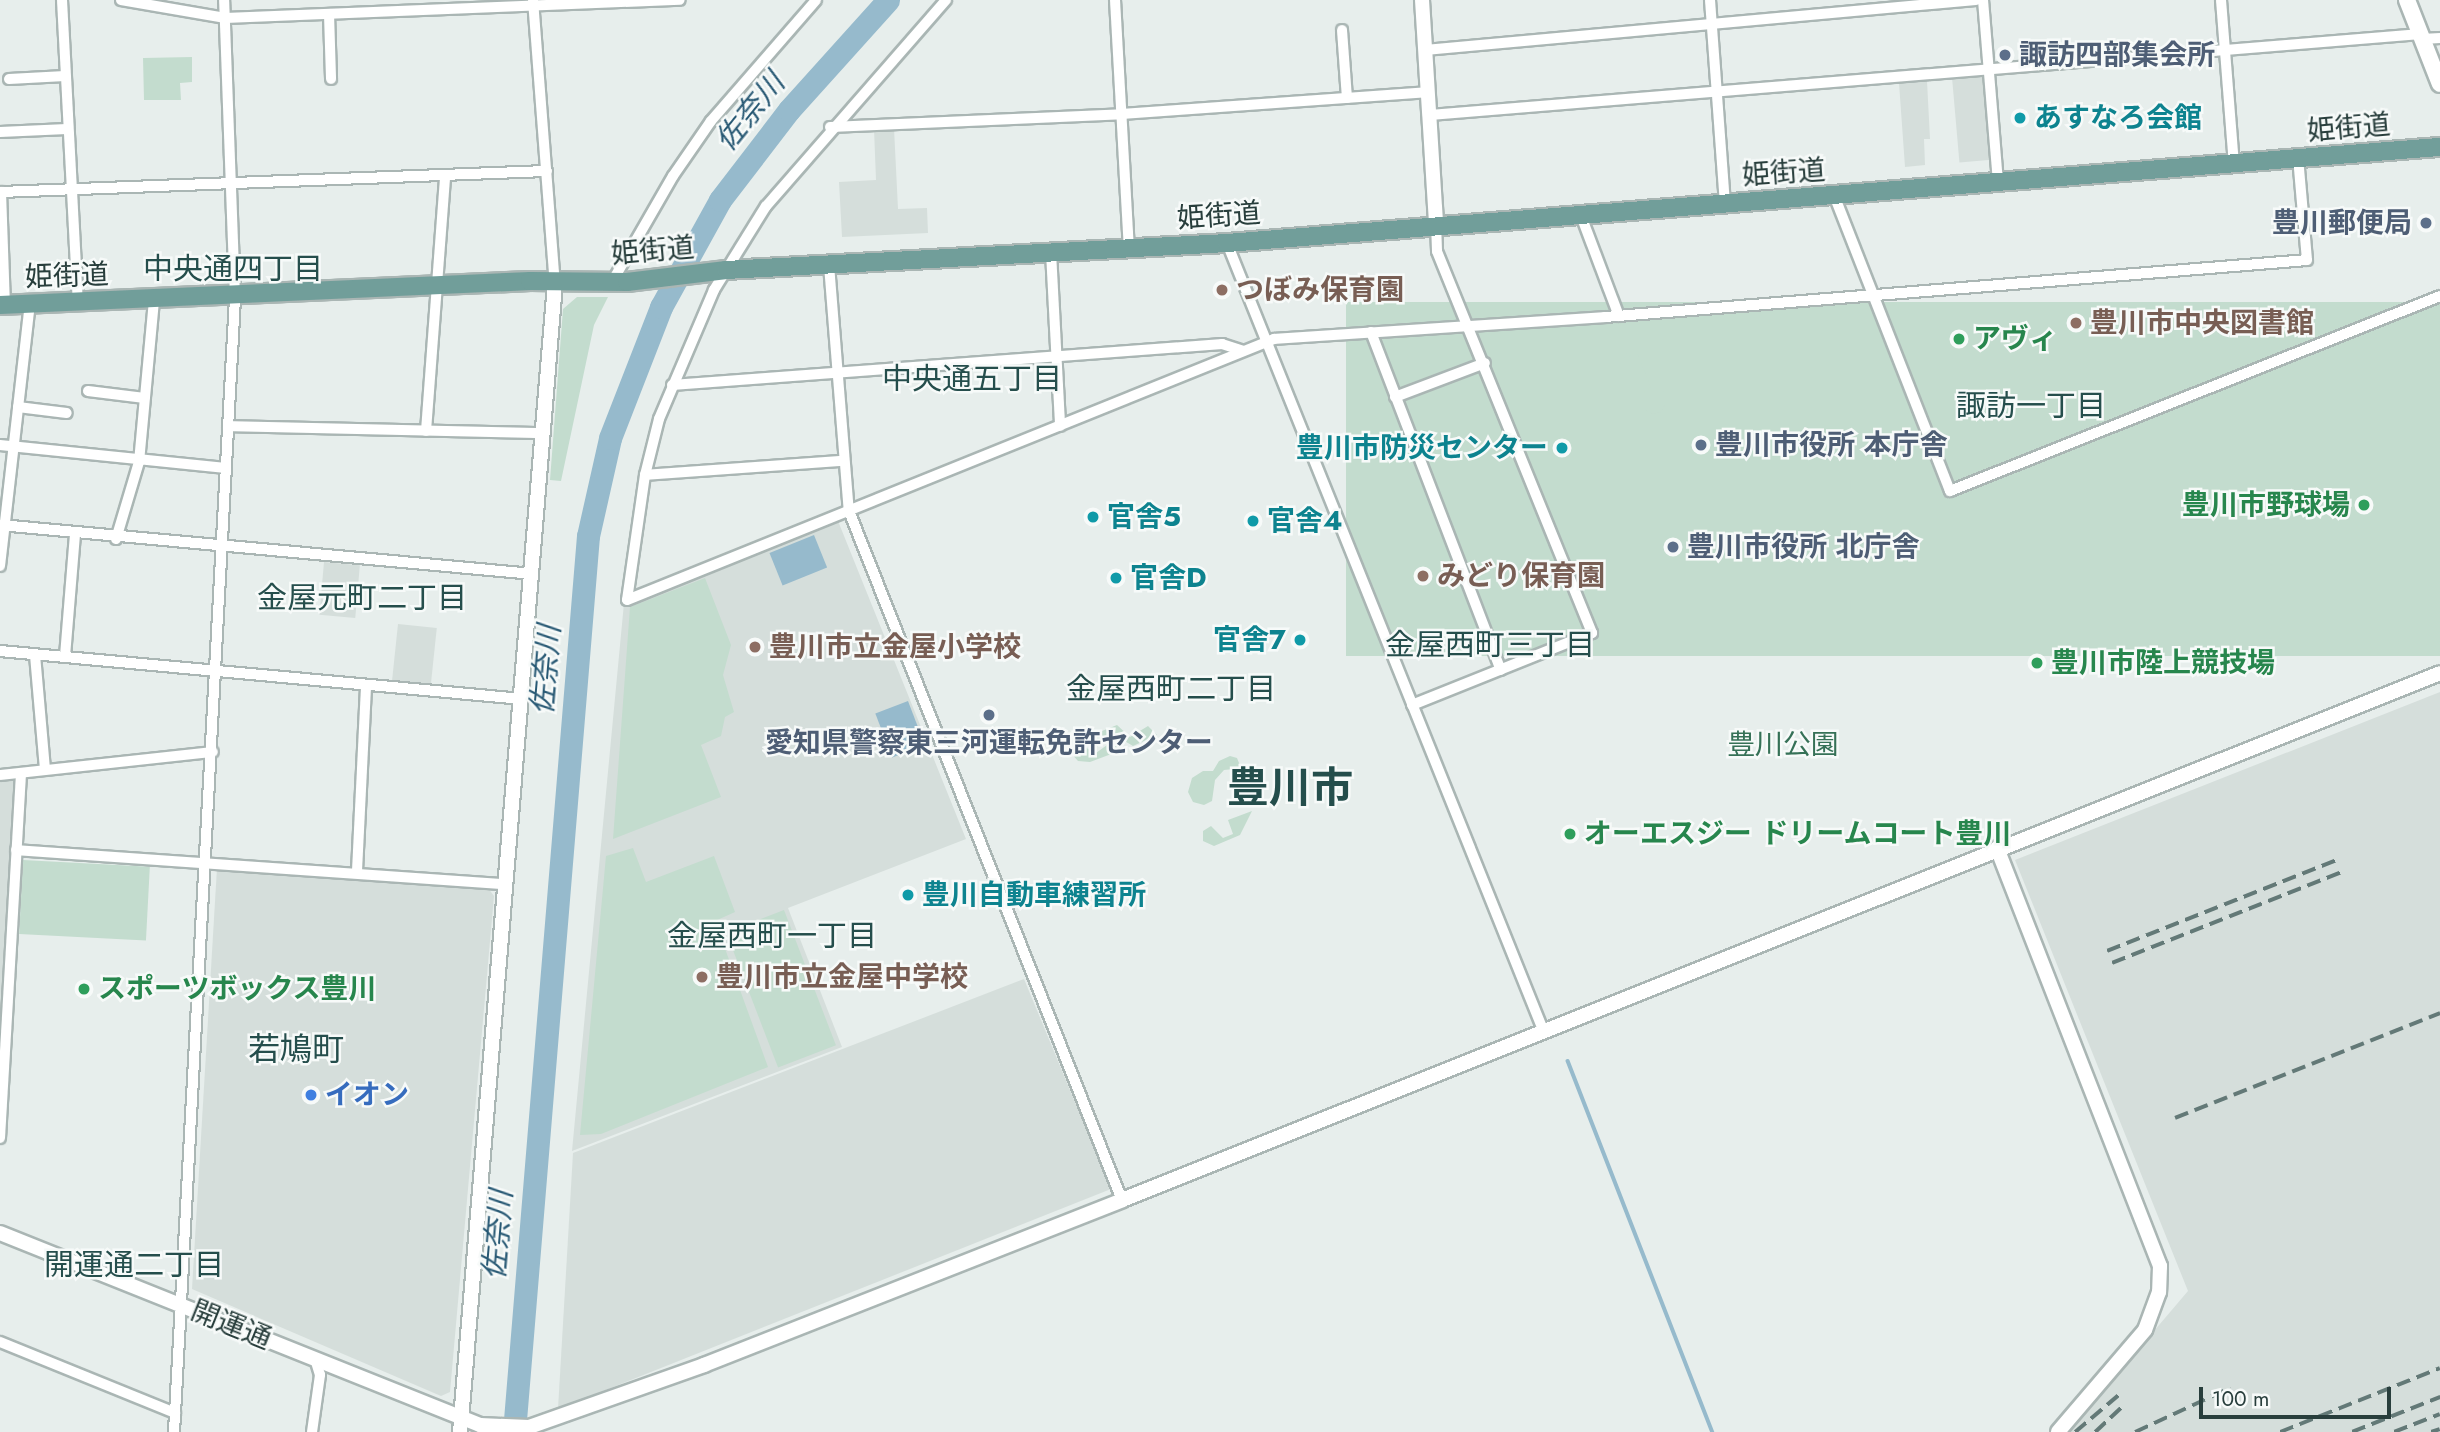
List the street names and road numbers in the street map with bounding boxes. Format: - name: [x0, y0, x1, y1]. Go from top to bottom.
- street label: 姫街道: [2306, 108, 2392, 148]
- street label: 姫街道: [1741, 153, 1827, 193]
- street label: 姫街道: [1176, 196, 1262, 236]
- street label: 姫街道: [610, 231, 696, 271]
- street label: 姫街道: [24, 258, 110, 294]
- street label: 開運通: [186, 1294, 276, 1356]

